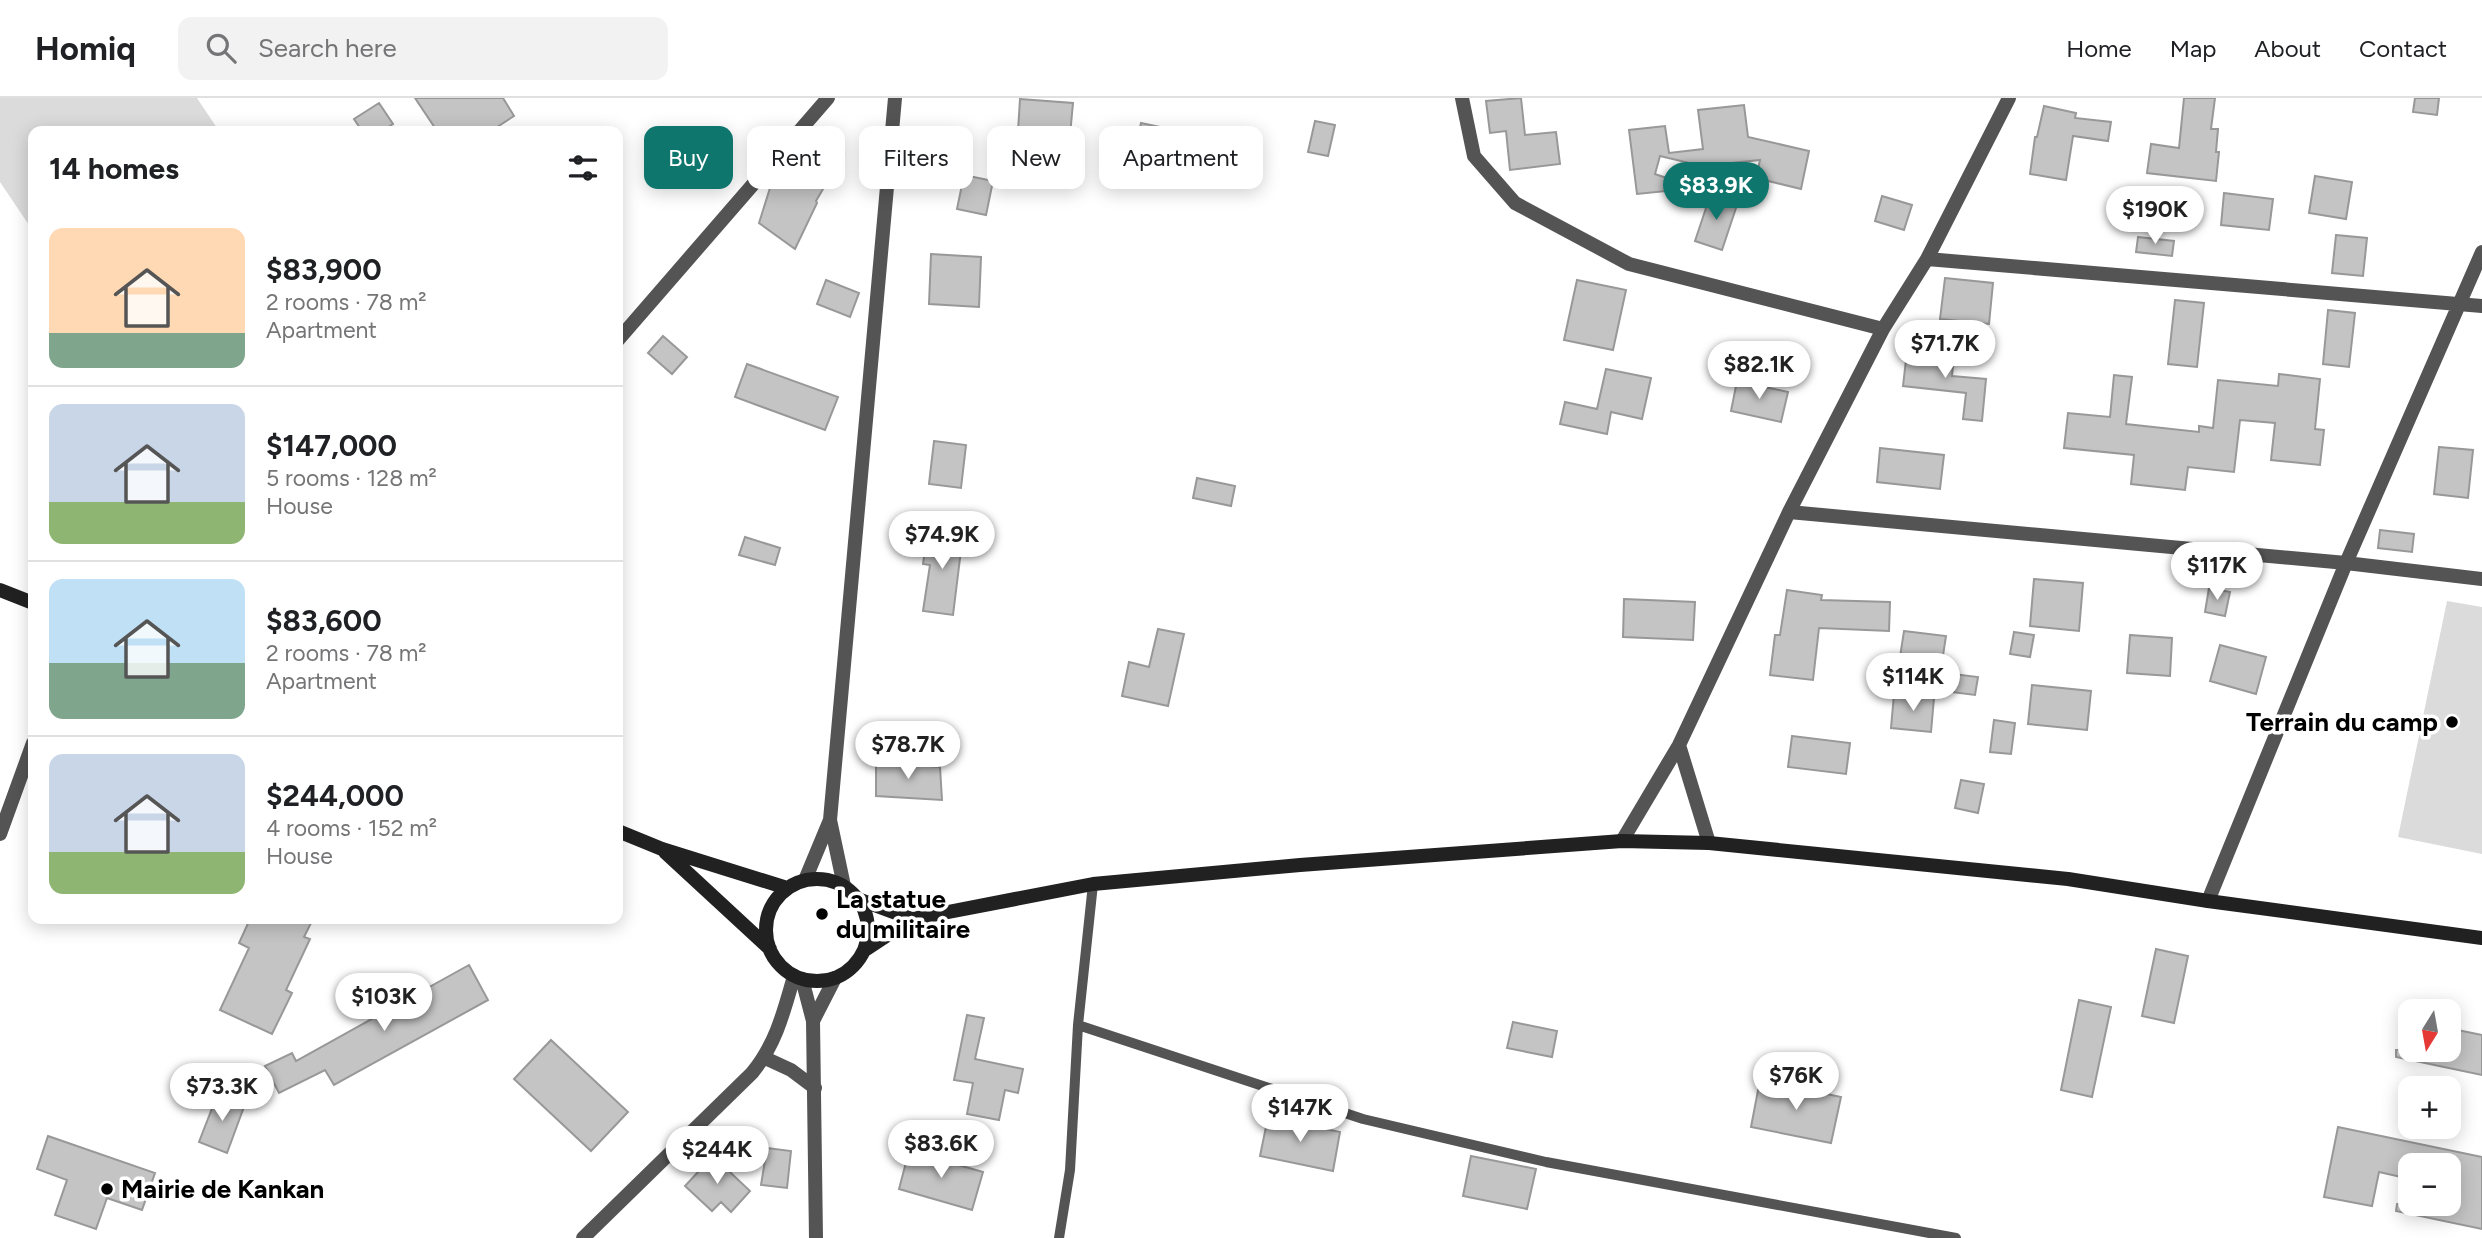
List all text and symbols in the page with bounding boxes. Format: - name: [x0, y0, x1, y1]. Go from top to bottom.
- search box: [178, 17, 668, 80]
- text: Homiq: [35, 29, 136, 68]
- icon: search: [202, 29, 240, 67]
- text: Search here: [258, 32, 397, 64]
- text: Home: [2066, 34, 2132, 63]
- text: Map: [2170, 34, 2216, 63]
- text: About: [2254, 34, 2321, 63]
- text: Contact: [2359, 34, 2447, 63]
- chip: Buy: [644, 126, 733, 189]
- chip: Rent: [747, 126, 845, 189]
- chip: Filters: [859, 126, 973, 189]
- chip: New: [987, 126, 1085, 189]
- chip: Apartment: [1099, 126, 1263, 189]
- icon: filters: [564, 149, 602, 187]
- text: 14 homes: [49, 150, 179, 187]
- pin: $83.9K: [1659, 162, 1773, 222]
- text: $83.9K: [1679, 171, 1753, 199]
- pin: $190K: [2106, 186, 2204, 246]
- text: $190K: [2122, 195, 2188, 223]
- text: $83,900: [266, 251, 382, 288]
- icon: home: [105, 256, 189, 340]
- text: 2 rooms · 78 m²: [266, 288, 427, 316]
- text: Apartment: [266, 316, 377, 344]
- pin: $71.7K: [1888, 320, 2002, 380]
- text: $71.7K: [1910, 329, 1980, 357]
- pin: $82.1K: [1702, 342, 1816, 401]
- text: $82.1K: [1724, 350, 1794, 378]
- text: $147,000: [266, 427, 397, 464]
- icon: home: [105, 432, 189, 516]
- text: 5 rooms · 128 m²: [266, 464, 437, 492]
- text: House: [266, 492, 333, 520]
- pin: $74.9K: [885, 512, 999, 571]
- text: $74.9K: [905, 520, 979, 548]
- pin: $117K: [2168, 542, 2266, 602]
- text: $117K: [2187, 551, 2247, 579]
- text: $83,600: [266, 602, 382, 639]
- icon: home: [105, 607, 189, 691]
- text: 2 rooms · 78 m²: [266, 639, 427, 667]
- pin: $114K: [1864, 654, 1962, 713]
- text: $114K: [1882, 662, 1944, 690]
- text: Apartment: [266, 667, 377, 695]
- place label: Terrain du camp: [2246, 706, 2438, 738]
- marker: Terrain du camp: [2444, 714, 2460, 730]
- pin: $78.7K: [851, 722, 965, 781]
- text: $78.7K: [871, 730, 945, 758]
- text: $244,000: [266, 777, 404, 814]
- icon: home: [105, 782, 189, 866]
- text: 4 rooms · 152 m²: [266, 814, 437, 842]
- text: House: [266, 842, 333, 870]
- place label: La statue du militaire: [836, 883, 970, 945]
- marker: La statue du militaire: [814, 906, 830, 922]
- pin: $103K: [335, 974, 433, 1033]
- text: $103K: [351, 982, 417, 1010]
- north arrow: [2398, 999, 2460, 1062]
- map controls: [2398, 999, 2461, 1216]
- pin: $76K: [1755, 1052, 1837, 1112]
- text: $76K: [1769, 1061, 1823, 1089]
- pin: $73.3K: [165, 1063, 279, 1123]
- text: $73.3K: [186, 1072, 258, 1100]
- button: +: [2398, 1076, 2461, 1139]
- pin: $147K: [1251, 1084, 1349, 1144]
- text: $147K: [1267, 1093, 1333, 1121]
- pin: $83.6K: [884, 1121, 998, 1180]
- pin: $244K: [668, 1126, 766, 1186]
- text: $83.6K: [904, 1129, 978, 1157]
- text: $244K: [682, 1135, 752, 1163]
- button: −: [2398, 1153, 2461, 1216]
- place label: Mairie de Kankan: [121, 1173, 324, 1205]
- marker: Mairie de Kankan: [99, 1181, 115, 1197]

